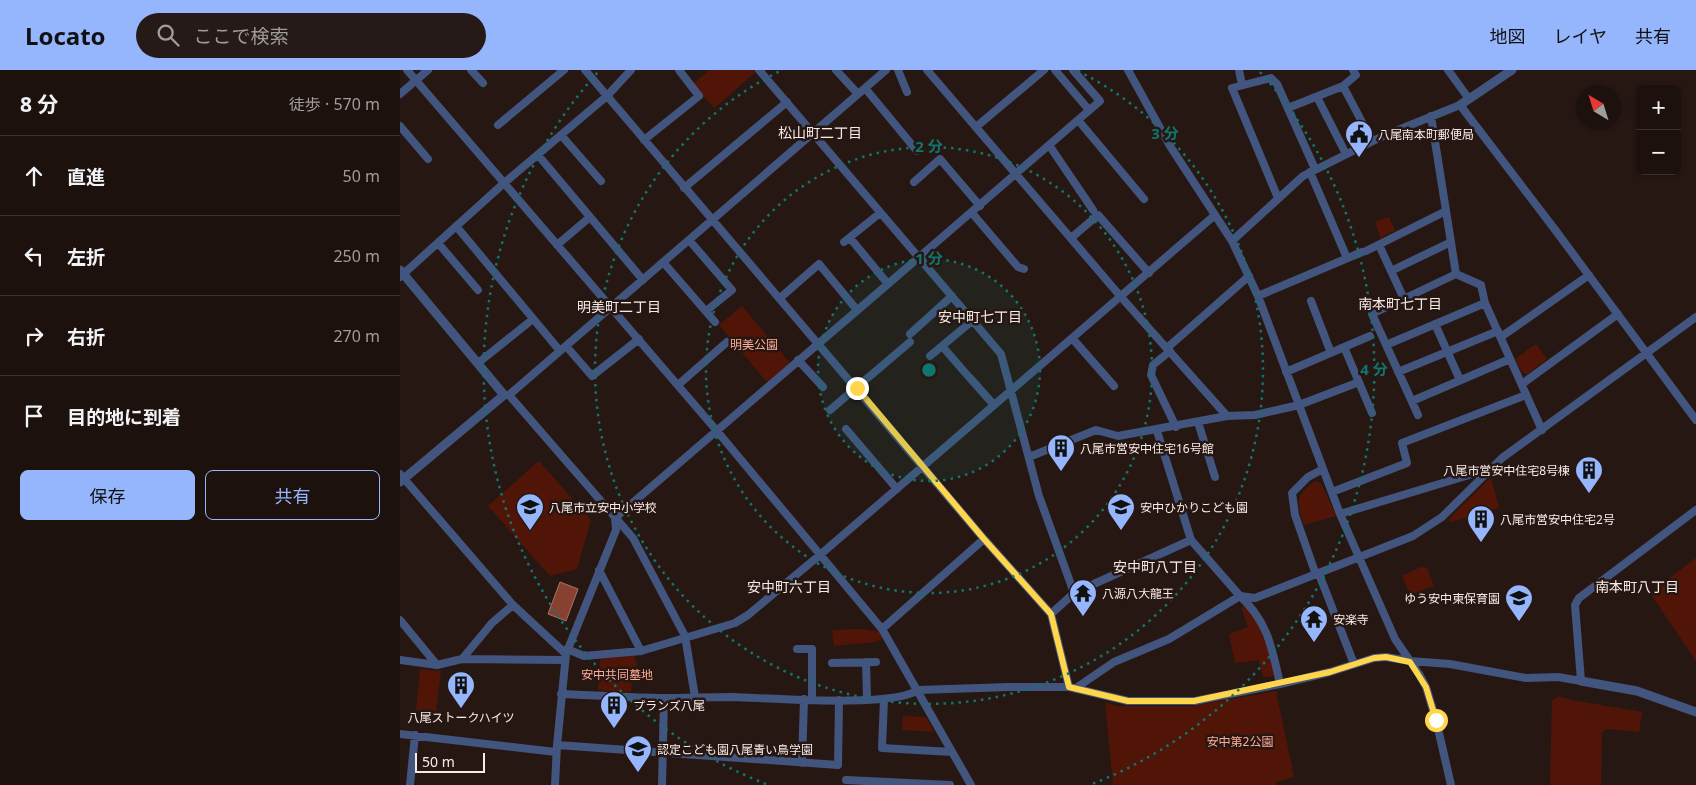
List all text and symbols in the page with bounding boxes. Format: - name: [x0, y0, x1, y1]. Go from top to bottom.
- search box: [136, 13, 486, 58]
- text: Locato: [25, 19, 106, 52]
- icon: search: [154, 21, 182, 49]
- text: ここで検索: [194, 23, 289, 49]
- text: 地図: [1490, 24, 1526, 48]
- text: レイヤ: [1554, 24, 1607, 48]
- text: 共有: [1635, 24, 1671, 48]
- north arrow: [1576, 85, 1621, 130]
- map controls: [1636, 85, 1681, 175]
- button: +: [1636, 85, 1681, 130]
- text: 8 分: [20, 90, 58, 118]
- text: 徒歩 · 570 m: [289, 93, 380, 115]
- public building icon: 八尾南本町郵便局: [1344, 119, 1374, 158]
- district label: 松山町二丁目: [778, 123, 862, 142]
- text: 3 分: [1151, 123, 1179, 143]
- place label: 八尾南本町郵便局: [1378, 126, 1474, 143]
- button: −: [1636, 130, 1681, 175]
- text: 2 分: [915, 136, 943, 156]
- icon: ahead: [20, 162, 48, 190]
- text: 直進: [67, 164, 105, 190]
- text: 50 m: [343, 165, 380, 187]
- icon: left: [20, 242, 48, 270]
- text: 左折: [67, 244, 105, 270]
- text: 250 m: [333, 245, 380, 267]
- text: 1 分: [915, 248, 943, 268]
- district label: 南本町七丁目: [1358, 294, 1442, 313]
- district label: 明美町二丁目: [577, 297, 661, 316]
- district label: 安中町七丁目: [938, 307, 1022, 326]
- icon: right: [20, 322, 48, 350]
- text: 右折: [67, 324, 105, 350]
- text: 270 m: [333, 325, 380, 347]
- park label: 明美公園: [730, 336, 778, 353]
- text: 4 分: [1360, 359, 1388, 379]
- centre of rings: [920, 361, 938, 379]
- route end: [846, 377, 869, 400]
- icon: arrive: [20, 402, 48, 430]
- text: 目的地に到着: [67, 404, 181, 430]
- building icon: 八尾市営安中住宅16号館: [1046, 433, 1076, 472]
- place label: 八尾市営安中住宅16号館: [1080, 440, 1214, 457]
- building icon: 八尾市営安中住宅8号棟: [1574, 455, 1604, 494]
- place label: 八尾市営安中住宅8号棟: [1443, 462, 1570, 479]
- button: 保存: [20, 470, 195, 520]
- button: 共有: [205, 470, 380, 520]
- school or university icon: 八尾市立安中小学校: [515, 492, 545, 531]
- school or university icon: 安中ひかりこども園: [1106, 492, 1136, 531]
- place label: 八尾市立安中小学校: [549, 499, 657, 516]
- place label: 安中ひかりこども園: [1140, 499, 1248, 516]
- building icon: 八尾市営安中住宅2号: [1466, 504, 1496, 543]
- place label: 八尾市営安中住宅2号: [1500, 511, 1615, 528]
- district label: 安中町八丁目: [1113, 557, 1197, 576]
- district label: 安中町六丁目: [747, 577, 831, 596]
- district label: 南本町八丁目: [1595, 577, 1679, 596]
- temple icon: 八源八大龍王: [1068, 578, 1098, 617]
- school or university icon: ゆう安中東保育園: [1504, 583, 1534, 622]
- place label: 八源八大龍王: [1102, 585, 1174, 602]
- place label: ゆう安中東保育園: [1404, 590, 1500, 607]
- temple icon: 安楽寺: [1299, 604, 1329, 643]
- place label: 安楽寺: [1333, 611, 1369, 628]
- park label: 安中共同墓地: [581, 666, 653, 683]
- building icon: 八尾ストークハイツ: [446, 670, 476, 709]
- building icon: プランズ八尾: [599, 690, 629, 729]
- place label: プランズ八尾: [633, 697, 705, 714]
- place label: 八尾ストークハイツ: [407, 709, 515, 726]
- route start: [1425, 709, 1448, 732]
- park label: 安中第2公園: [1207, 733, 1273, 750]
- school or university icon: 認定こども園八尾青い鳥学園: [623, 734, 653, 773]
- place label: 認定こども園八尾青い鳥学園: [657, 741, 813, 758]
- scale bar: [415, 750, 485, 773]
- text: 50 m: [422, 752, 455, 771]

